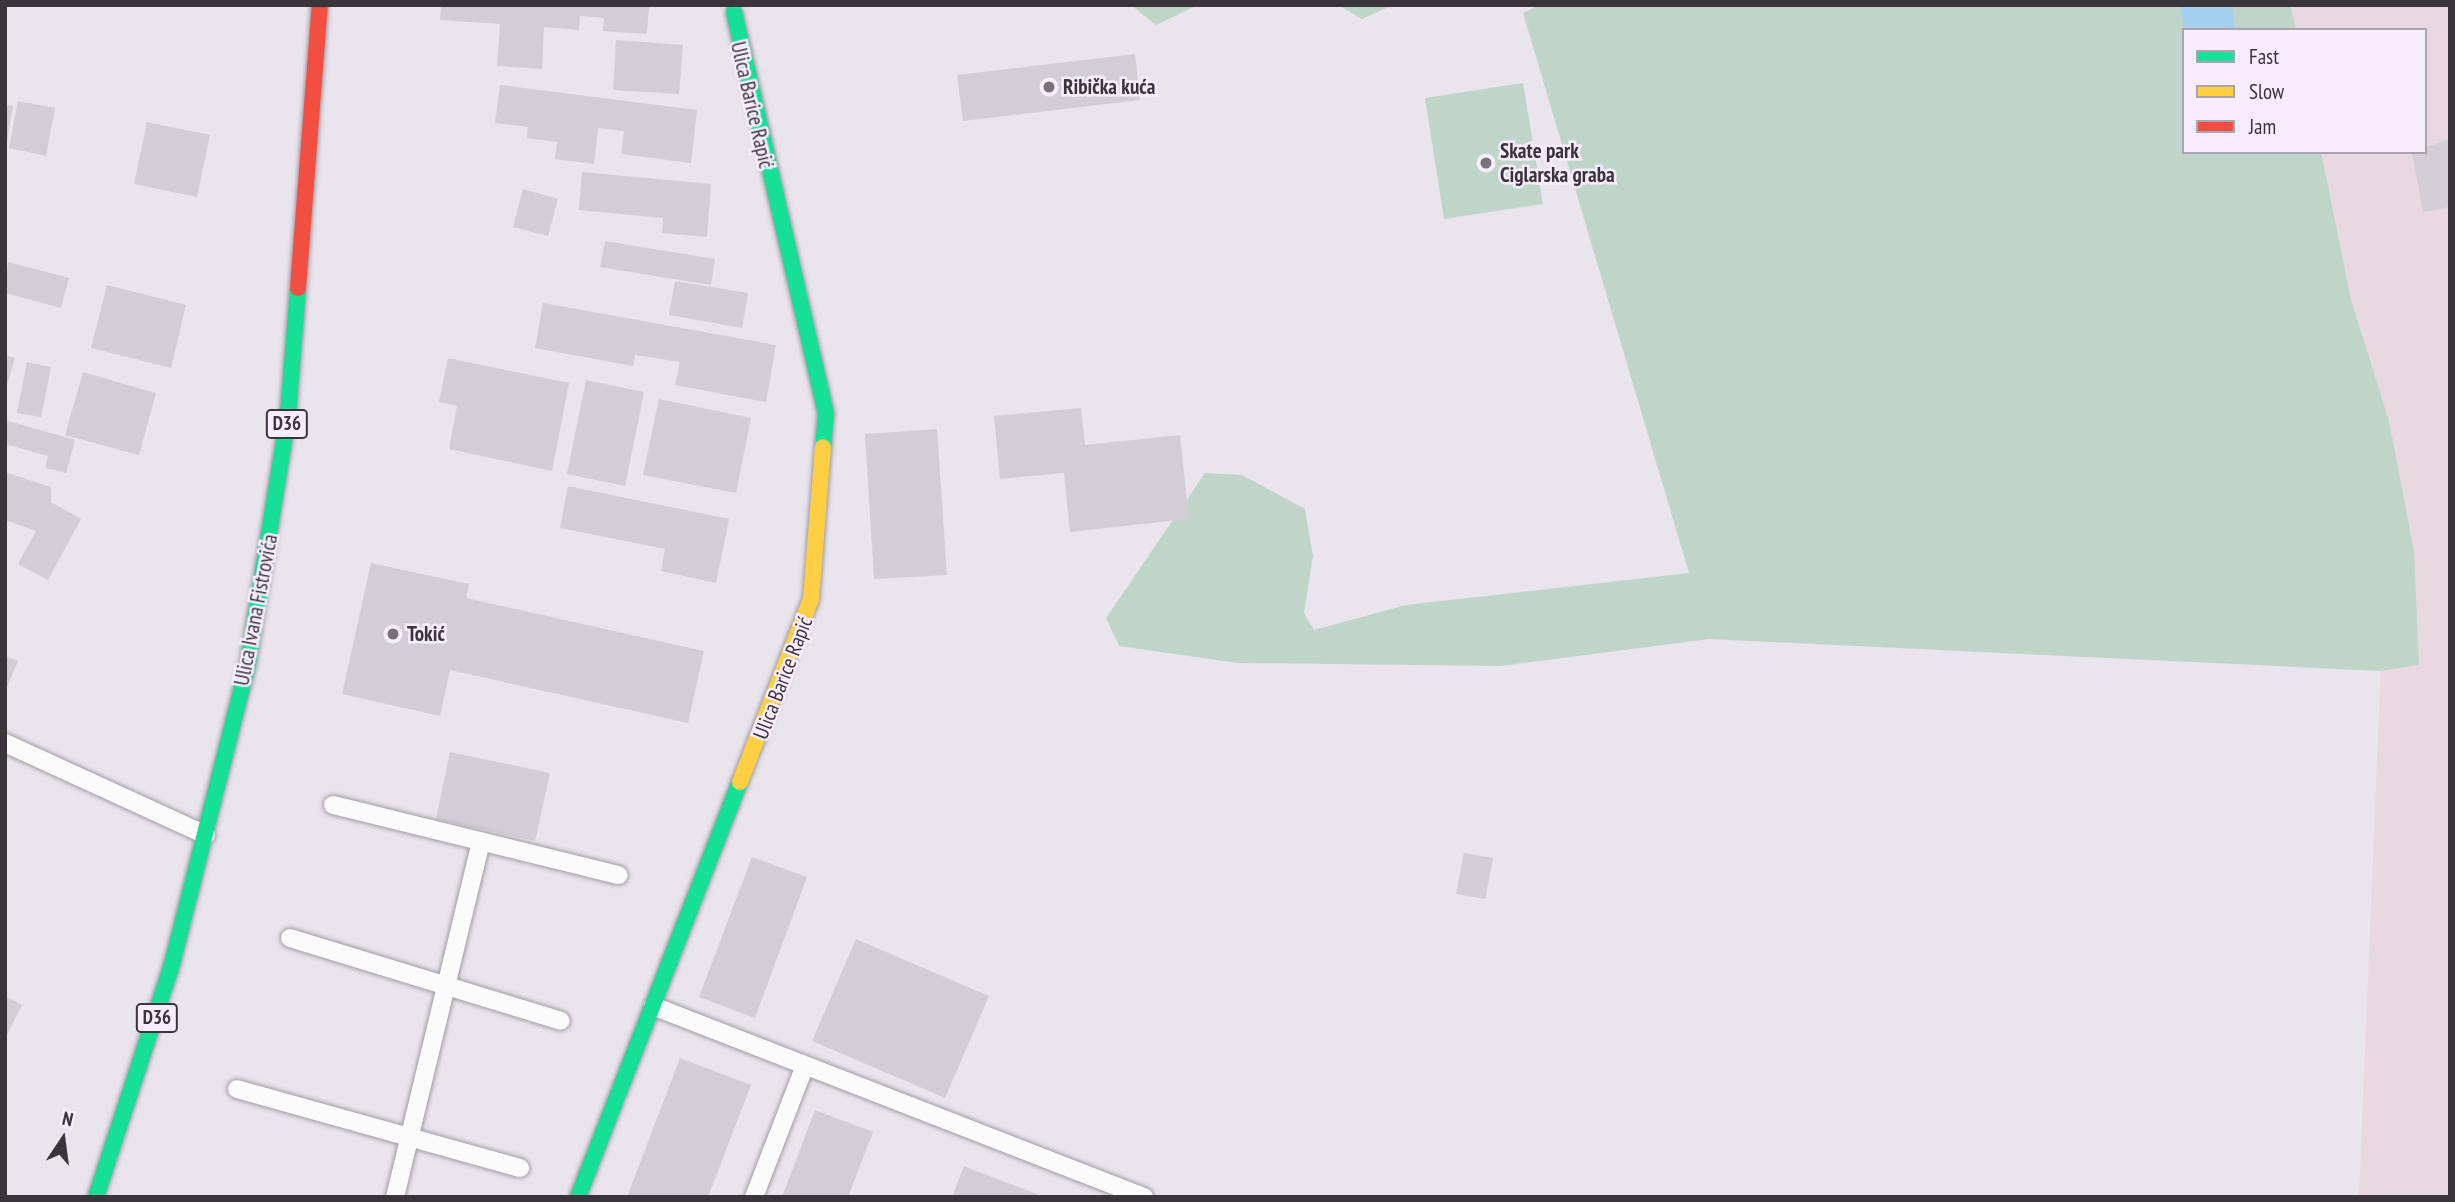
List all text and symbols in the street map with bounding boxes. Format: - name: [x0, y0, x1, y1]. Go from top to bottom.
- legend: [2182, 28, 2427, 154]
- street label: Ulica Barice Rapić: [725, 39, 779, 171]
- text: Fast: [2249, 43, 2279, 70]
- place label: Ribička kuća: [1063, 74, 1155, 100]
- text: Slow: [2249, 78, 2284, 105]
- marker: Ribička kuća: [1041, 79, 1057, 95]
- text: Jam: [2249, 113, 2276, 140]
- place label: Skate park Ciglarska graba: [1500, 138, 1615, 188]
- marker: Skate park Ciglarska graba: [1478, 155, 1494, 171]
- road number: D36: [264, 408, 310, 440]
- street label: Ulica Ivana Fistrovića: [229, 532, 283, 688]
- street label: Ulica Barice Rapić: [748, 613, 818, 743]
- place label: Tokić: [407, 621, 445, 647]
- marker: Tokić: [385, 626, 401, 642]
- road number: D36: [134, 1002, 180, 1034]
- north arrow: [28, 1104, 98, 1174]
- text: N: [60, 1106, 75, 1131]

